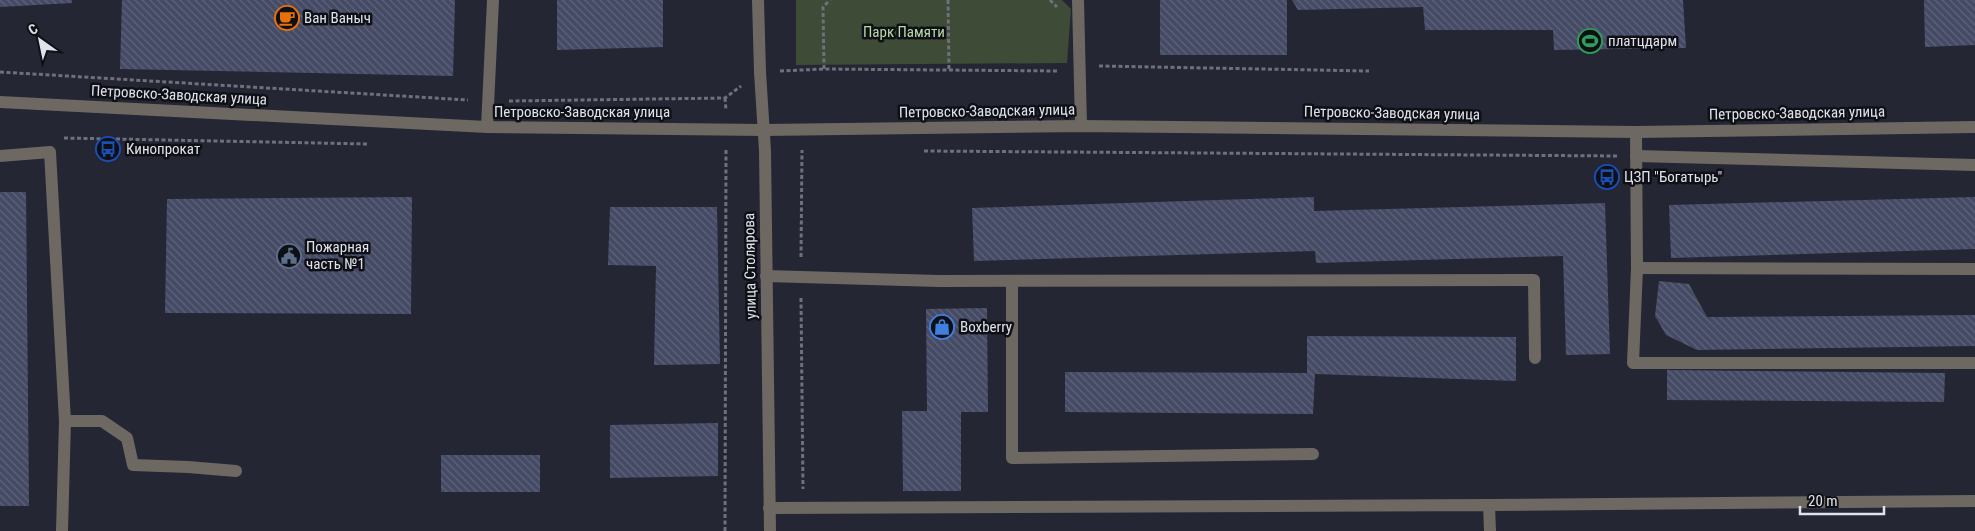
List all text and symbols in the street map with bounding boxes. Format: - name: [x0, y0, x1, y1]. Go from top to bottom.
- cafe icon: Ван Ваныч: [274, 5, 300, 31]
- place label: Ван Ваныч: [304, 9, 371, 27]
- north arrow: [15, 15, 65, 65]
- text: С: [25, 20, 41, 38]
- park label: Парк Памяти: [863, 23, 945, 41]
- sports icon: платцдарм: [1577, 28, 1603, 54]
- place label: платцдарм: [1608, 32, 1677, 50]
- street label: Петровско-Заводская улица: [91, 81, 267, 109]
- street label: Петровско-Заводская улица: [899, 100, 1075, 122]
- street label: Петровско-Заводская улица: [1304, 102, 1480, 124]
- street label: Петровско-Заводская улица: [1709, 102, 1885, 124]
- street label: Петровско-Заводская улица: [494, 103, 670, 121]
- bus stop icon: Кинопрокат: [95, 136, 121, 162]
- place label: Кинопрокат: [126, 140, 200, 158]
- bus stop icon: ЦЗП "Богатырь": [1594, 164, 1620, 190]
- place label: ЦЗП "Богатырь": [1624, 168, 1723, 186]
- street label: улица Столярова: [740, 213, 760, 319]
- place label: Пожарная часть №1: [306, 238, 369, 273]
- public building icon: Пожарная часть №1: [276, 243, 302, 269]
- shop icon: Boxberry: [929, 314, 955, 340]
- place label: Boxberry: [960, 318, 1012, 336]
- scale bar: [1800, 484, 1884, 516]
- text: 20 m: [1808, 492, 1838, 510]

